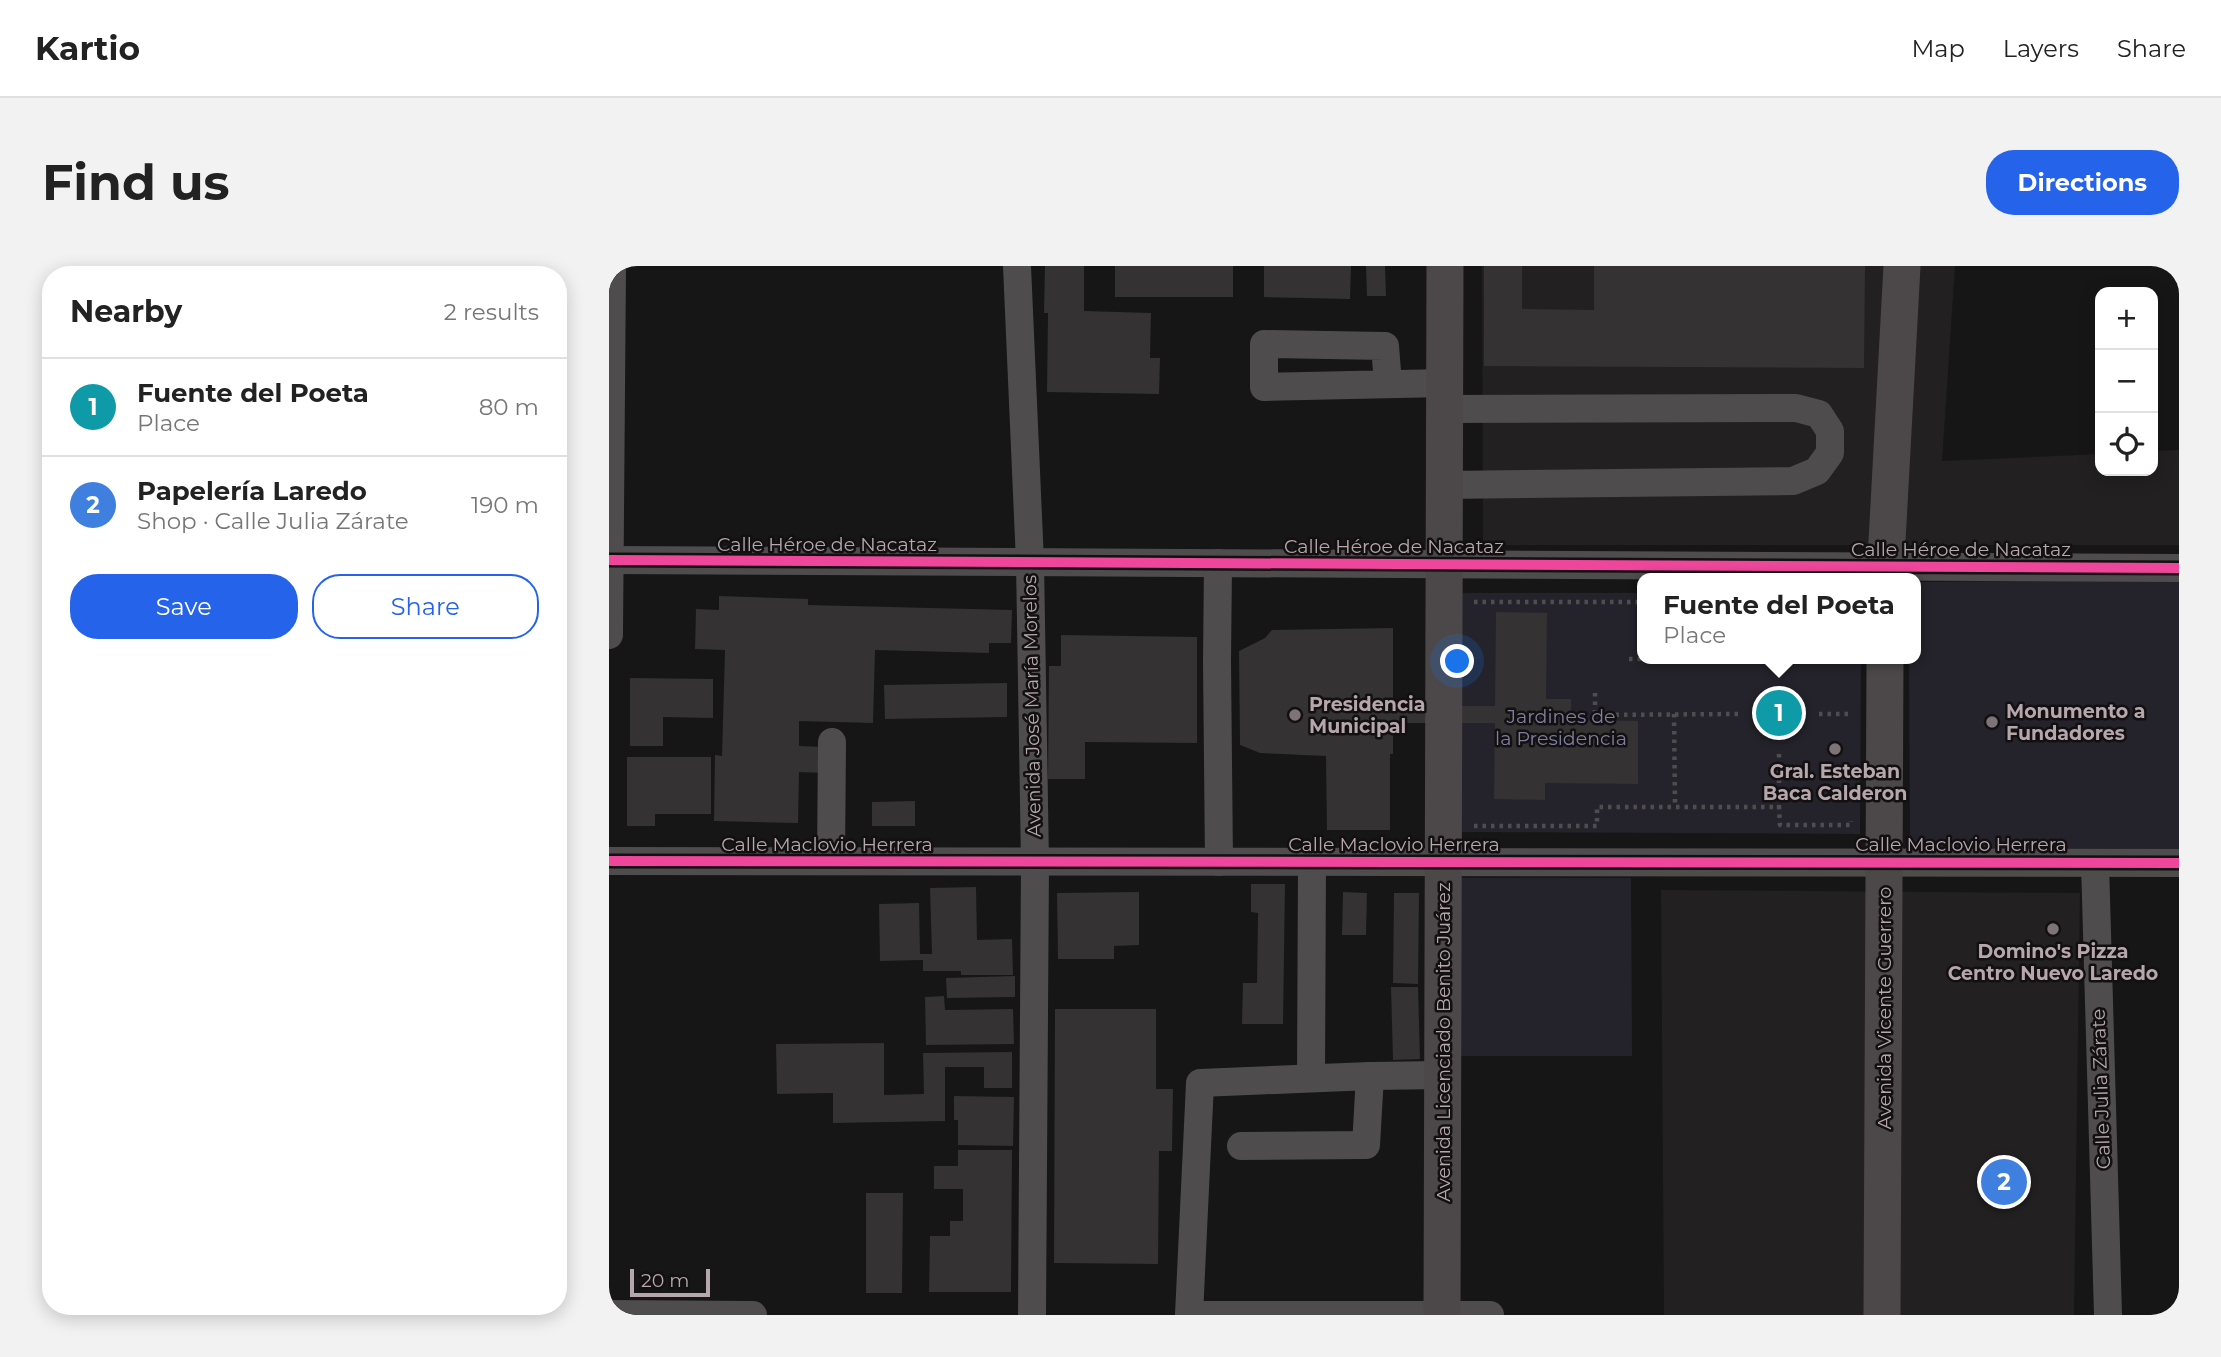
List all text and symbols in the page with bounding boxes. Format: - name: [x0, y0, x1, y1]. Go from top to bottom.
- text: Kartio: [35, 28, 140, 68]
- text: Map: [1911, 34, 1965, 63]
- text: Layers: [2003, 34, 2079, 63]
- text: Share: [2117, 34, 2186, 63]
- button: Directions: [1986, 150, 2179, 215]
- text: Find us: [42, 153, 230, 212]
- map controls: [2095, 287, 2158, 476]
- button: +: [2095, 287, 2158, 350]
- text: Nearby: [70, 293, 182, 330]
- text: 2 results: [444, 298, 539, 326]
- button: −: [2095, 350, 2158, 413]
- text: Fuente del Poeta: [137, 377, 369, 409]
- text: 1: [88, 393, 98, 421]
- text: 80 m: [479, 393, 539, 421]
- text: Place: [137, 409, 200, 437]
- button: locate: [2095, 413, 2158, 476]
- text: Papelería Laredo: [137, 475, 367, 507]
- text: 2: [86, 491, 100, 519]
- text: 190 m: [471, 491, 539, 519]
- text: Shop · Calle Julia Zárate: [137, 507, 409, 535]
- street label: Calle Héroe de Nacataz: [717, 533, 937, 556]
- street label: Calle Héroe de Nacataz: [1284, 535, 1504, 558]
- street label: Calle Héroe de Nacataz: [1851, 538, 2071, 561]
- popup: [1637, 573, 1921, 664]
- button: Save: [70, 574, 298, 639]
- button: Share: [312, 574, 539, 639]
- street label: Avenida José María Morelos: [1018, 575, 1046, 837]
- text: Fuente del Poeta: [1663, 589, 1895, 621]
- text: Place: [1663, 621, 1726, 649]
- your location: [1440, 644, 1474, 678]
- pin: 1: [1756, 687, 1802, 739]
- place label: Presidencia Municipal: [1309, 693, 1425, 738]
- place label: Monumento a Fundadores: [2006, 700, 2145, 745]
- park label: Jardines de la Presidencia: [1495, 705, 1627, 750]
- marker: Presidencia Municipal: [1287, 707, 1303, 723]
- marker: Monumento a Fundadores: [1984, 714, 2000, 730]
- marker: Gral. Esteban Baca Calderon: [1827, 741, 1843, 757]
- place label: Gral. Esteban Baca Calderon: [1763, 760, 1907, 805]
- street label: Calle Maclovio Herrera: [721, 833, 933, 856]
- street label: Calle Maclovio Herrera: [1288, 833, 1500, 856]
- street label: Calle Maclovio Herrera: [1855, 833, 2067, 856]
- street label: Avenida Licenciado Benito Juárez: [1432, 882, 1455, 1202]
- street label: Avenida Vicente Guerrero: [1873, 886, 1896, 1129]
- marker: Domino's Pizza Centro Nuevo Laredo: [2045, 921, 2061, 937]
- place label: Domino's Pizza Centro Nuevo Laredo: [1948, 940, 2158, 985]
- street label: Calle Julia Zárate: [2087, 1008, 2115, 1170]
- pin: 2: [1981, 1156, 2027, 1208]
- scale bar: [630, 1266, 711, 1298]
- text: 20 m: [641, 1269, 689, 1292]

